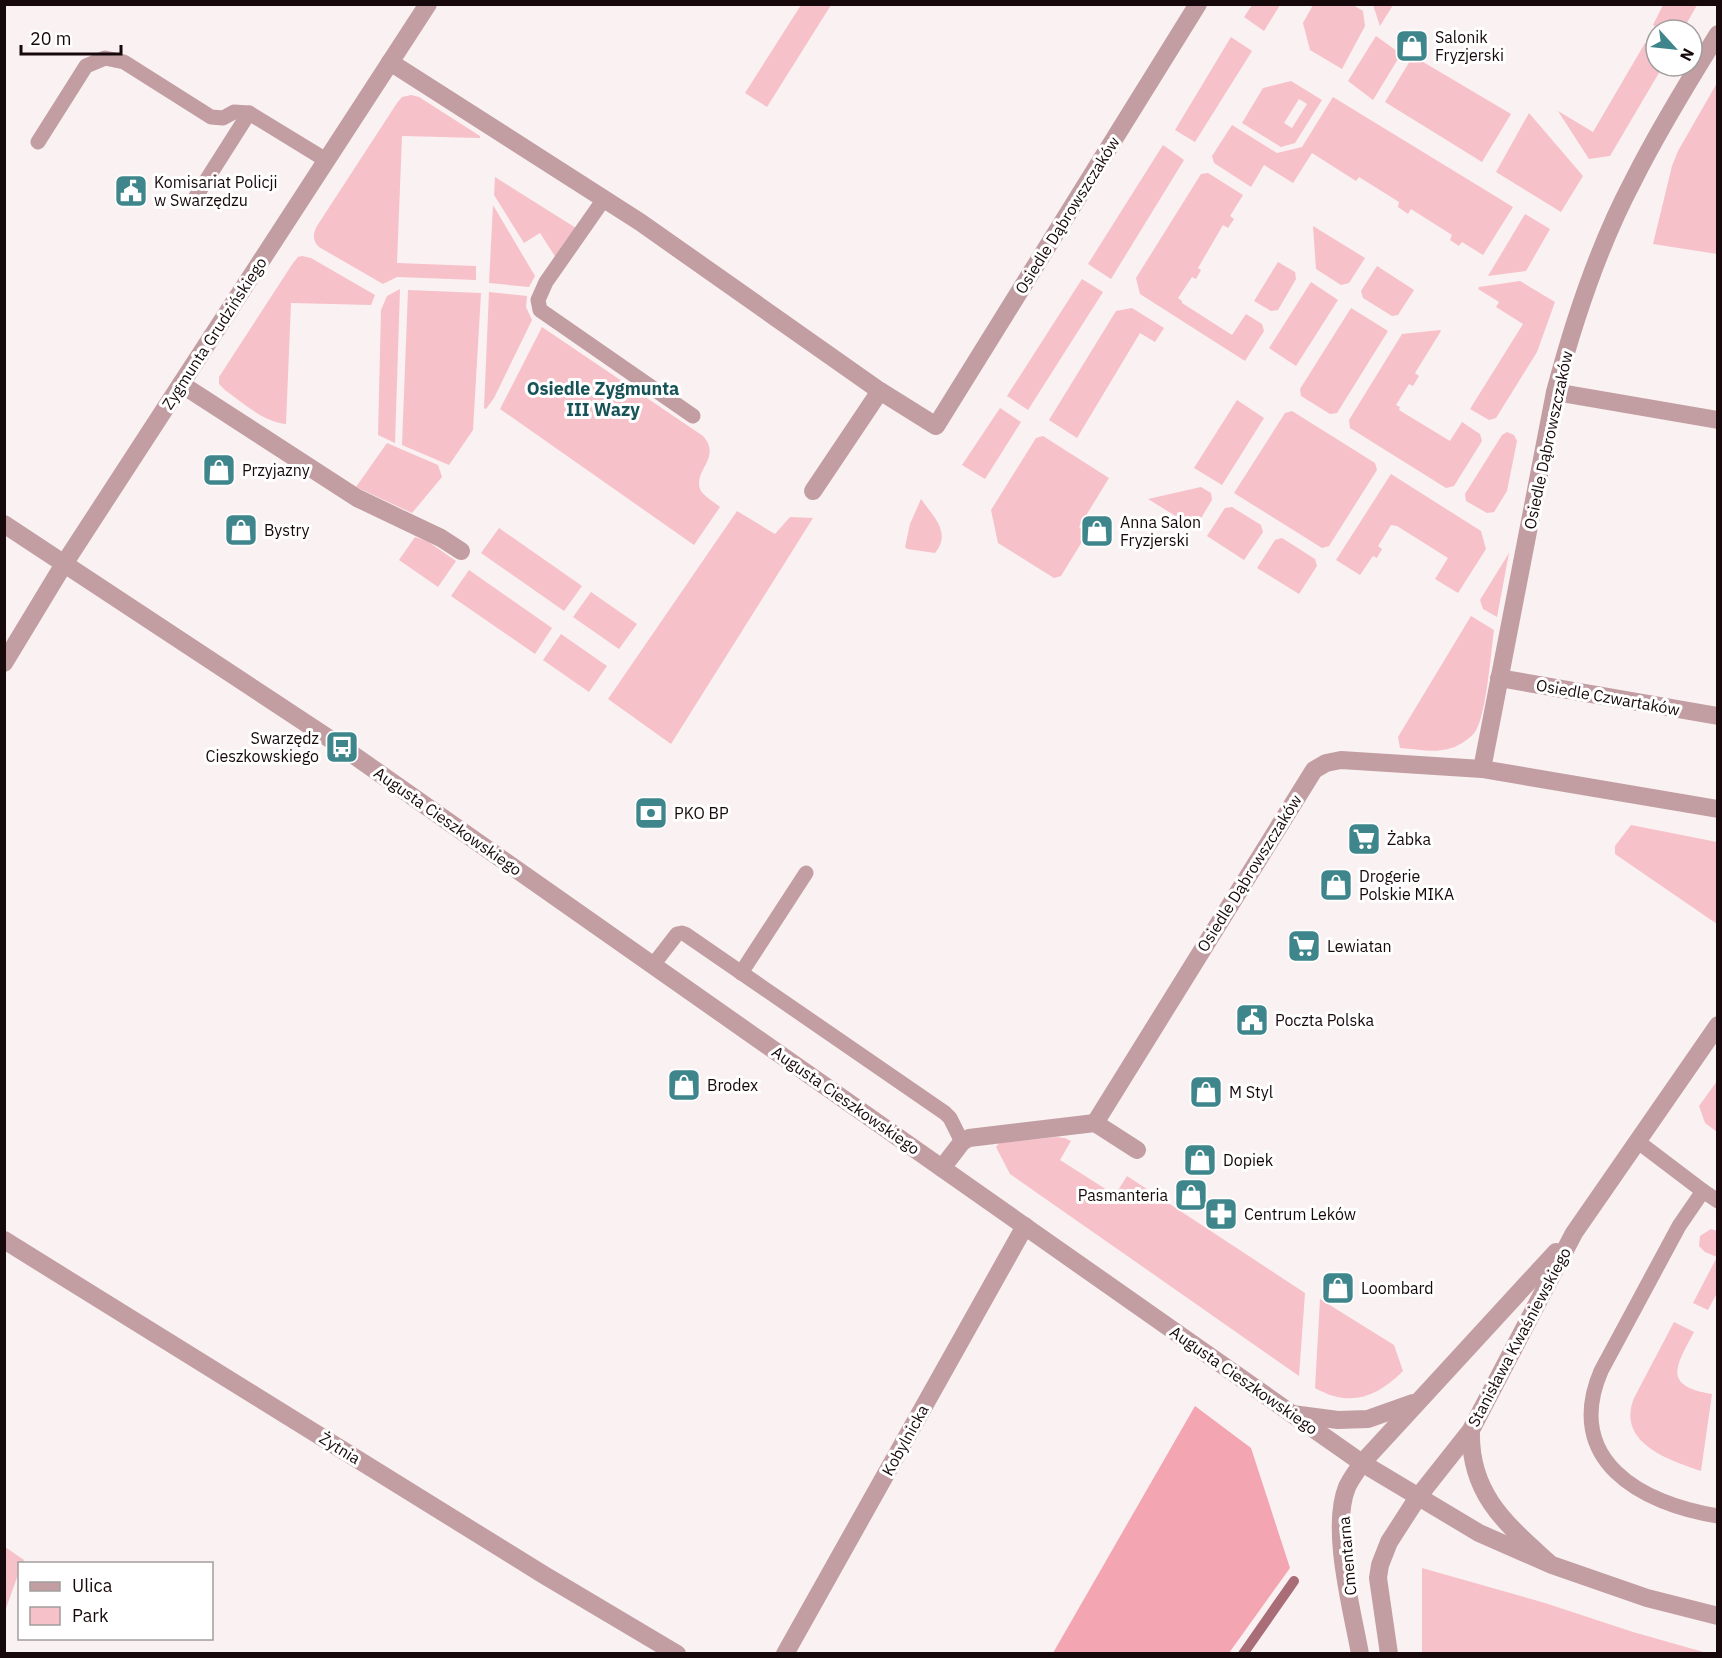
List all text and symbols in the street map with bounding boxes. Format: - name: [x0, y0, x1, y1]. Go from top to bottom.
- scale bar: [21, 18, 122, 56]
- north arrow: [1644, 18, 1704, 78]
- text: 20 m: [30, 27, 72, 50]
- place label: Salonik Fryzjerski: [1435, 27, 1504, 65]
- shop icon: Salonik Fryzjerski: [1394, 28, 1430, 64]
- text: N: [1676, 45, 1699, 65]
- street label: Osiedle Dąbrowszczaków: [1010, 133, 1124, 297]
- place label: Komisariat Policji w Swarzędzu: [154, 172, 278, 210]
- public building icon: Komisariat Policji w Swarzędzu: [113, 173, 149, 209]
- street label: Zygmunta Grudzińskiego: [157, 253, 271, 413]
- street label: Osiedle Dąbrowszczaków: [1519, 349, 1577, 531]
- district label: Osiedle Zygmunta III Wazy: [527, 377, 679, 421]
- shop icon: Przyjazny: [201, 452, 237, 488]
- place label: Przyjazny: [242, 460, 310, 480]
- shop icon: Bystry: [223, 512, 259, 548]
- place label: Anna Salon Fryzjerski: [1120, 512, 1201, 550]
- shop icon: Anna Salon Fryzjerski: [1079, 513, 1115, 549]
- place label: Bystry: [264, 520, 310, 540]
- street label: Osiedle Czwartaków: [1535, 675, 1681, 719]
- place label: Swarzędz Cieszkowskiego: [206, 728, 319, 766]
- bus stop icon: Swarzędz Cieszkowskiego: [324, 729, 360, 765]
- street label: Augusta Cieszkowskiego: [370, 762, 526, 880]
- street label: Osiedle Dąbrowszczaków: [1192, 791, 1306, 955]
- bank icon: PKO BP: [633, 795, 669, 831]
- place label: PKO BP: [674, 803, 729, 823]
- supermarket icon: Żabka: [1346, 821, 1382, 857]
- place label: Żabka: [1387, 829, 1431, 849]
- place label: Drogerie Polskie MIKA: [1359, 866, 1454, 904]
- shop icon: Drogerie Polskie MIKA: [1318, 867, 1354, 903]
- supermarket icon: Lewiatan: [1286, 928, 1322, 964]
- place label: Lewiatan: [1327, 936, 1392, 956]
- public building icon: Poczta Polska: [1234, 1002, 1270, 1038]
- place label: Poczta Polska: [1275, 1010, 1375, 1030]
- street label: Augusta Cieszkowskiego: [768, 1041, 924, 1159]
- shop icon: Brodex: [666, 1067, 702, 1103]
- shop icon: M Styl: [1188, 1074, 1224, 1110]
- place label: Brodex: [707, 1075, 758, 1095]
- place label: M Styl: [1229, 1082, 1273, 1102]
- shop icon: Dopiek: [1182, 1142, 1218, 1178]
- place label: Dopiek: [1223, 1150, 1274, 1170]
- shop icon: Pasmanteria: [1173, 1177, 1209, 1213]
- place label: Pasmanteria: [1078, 1185, 1168, 1205]
- pharmacy icon: Centrum Leków: [1203, 1196, 1239, 1232]
- place label: Centrum Leków: [1244, 1204, 1356, 1224]
- street label: Stanisława Kwaśniewskiego: [1463, 1244, 1575, 1430]
- shop icon: Loombard: [1320, 1270, 1356, 1306]
- place label: Loombard: [1361, 1278, 1434, 1298]
- street label: Augusta Cieszkowskiego: [1166, 1321, 1322, 1439]
- street label: Kobylnicka: [877, 1401, 933, 1479]
- street label: Żytnia: [316, 1428, 365, 1468]
- street label: Cmentarna: [1334, 1515, 1360, 1596]
- legend: [18, 1562, 213, 1640]
- text: Ulica: [72, 1574, 113, 1597]
- text: Park: [72, 1604, 109, 1627]

